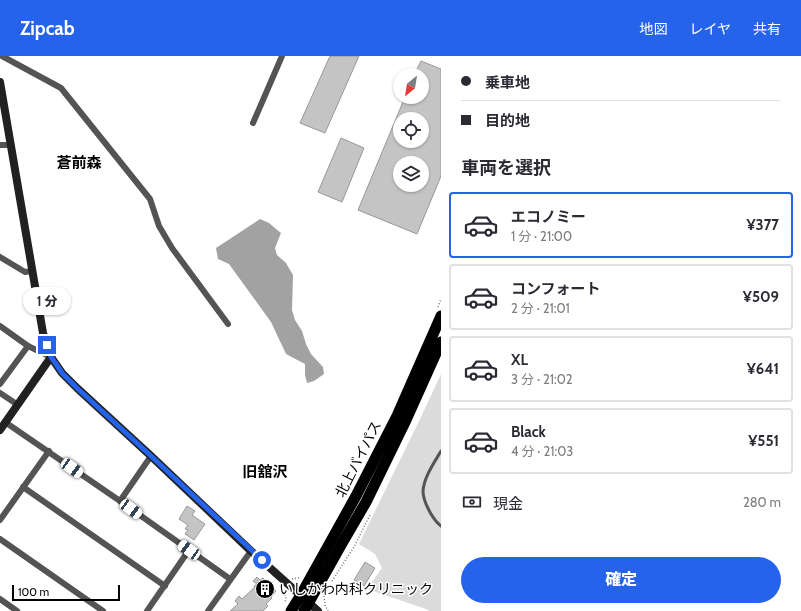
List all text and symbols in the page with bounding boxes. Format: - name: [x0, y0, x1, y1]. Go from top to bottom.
- text: Zipcab: [20, 17, 75, 40]
- text: 地図: [639, 20, 667, 38]
- text: レイヤ: [689, 20, 731, 38]
- text: 共有: [753, 20, 781, 38]
- north arrow: [393, 68, 429, 104]
- map controls: [393, 68, 429, 192]
- text: 乗車地: [485, 74, 530, 92]
- button: locate: [393, 112, 429, 148]
- text: 目的地: [485, 112, 530, 130]
- district label: 蒼前森: [56, 154, 102, 172]
- button: layers: [393, 156, 429, 192]
- text: 車両を選択: [461, 157, 551, 179]
- icon: car: [463, 207, 499, 243]
- text: エコノミー: [511, 208, 586, 226]
- text: ¥377: [747, 216, 779, 234]
- text: 1 分 · 21:00: [511, 228, 572, 244]
- icon: car: [463, 279, 499, 315]
- text: コンフォート: [511, 280, 601, 298]
- callout: 1 分: [23, 287, 71, 315]
- text: ¥509: [743, 288, 779, 306]
- text: 1 分: [37, 293, 57, 309]
- text: 2 分 · 21:01: [511, 300, 570, 316]
- route end: [38, 336, 56, 354]
- icon: car: [463, 351, 499, 387]
- text: XL: [511, 351, 528, 369]
- text: ¥641: [747, 360, 779, 378]
- text: 3 分 · 21:02: [511, 371, 573, 387]
- street label: 北上バイパス: [331, 418, 385, 500]
- icon: car: [463, 423, 499, 459]
- text: Black: [511, 423, 546, 441]
- text: ¥551: [748, 432, 779, 450]
- text: 4 分 · 21:03: [511, 443, 573, 459]
- car: [59, 456, 85, 480]
- district label: 旧舘沢: [242, 463, 288, 481]
- icon: cash: [461, 491, 483, 513]
- text: 280 m: [743, 494, 781, 510]
- text: 現金: [493, 495, 523, 513]
- car: [118, 497, 144, 521]
- car: [176, 538, 202, 562]
- route start: [253, 551, 271, 569]
- button: 確定: [461, 557, 781, 603]
- building icon: いしかわ内科クリニック: [254, 578, 276, 600]
- place label: いしかわ内科クリニック: [279, 580, 433, 598]
- scale bar: [12, 583, 120, 602]
- text: 100 m: [18, 585, 49, 599]

